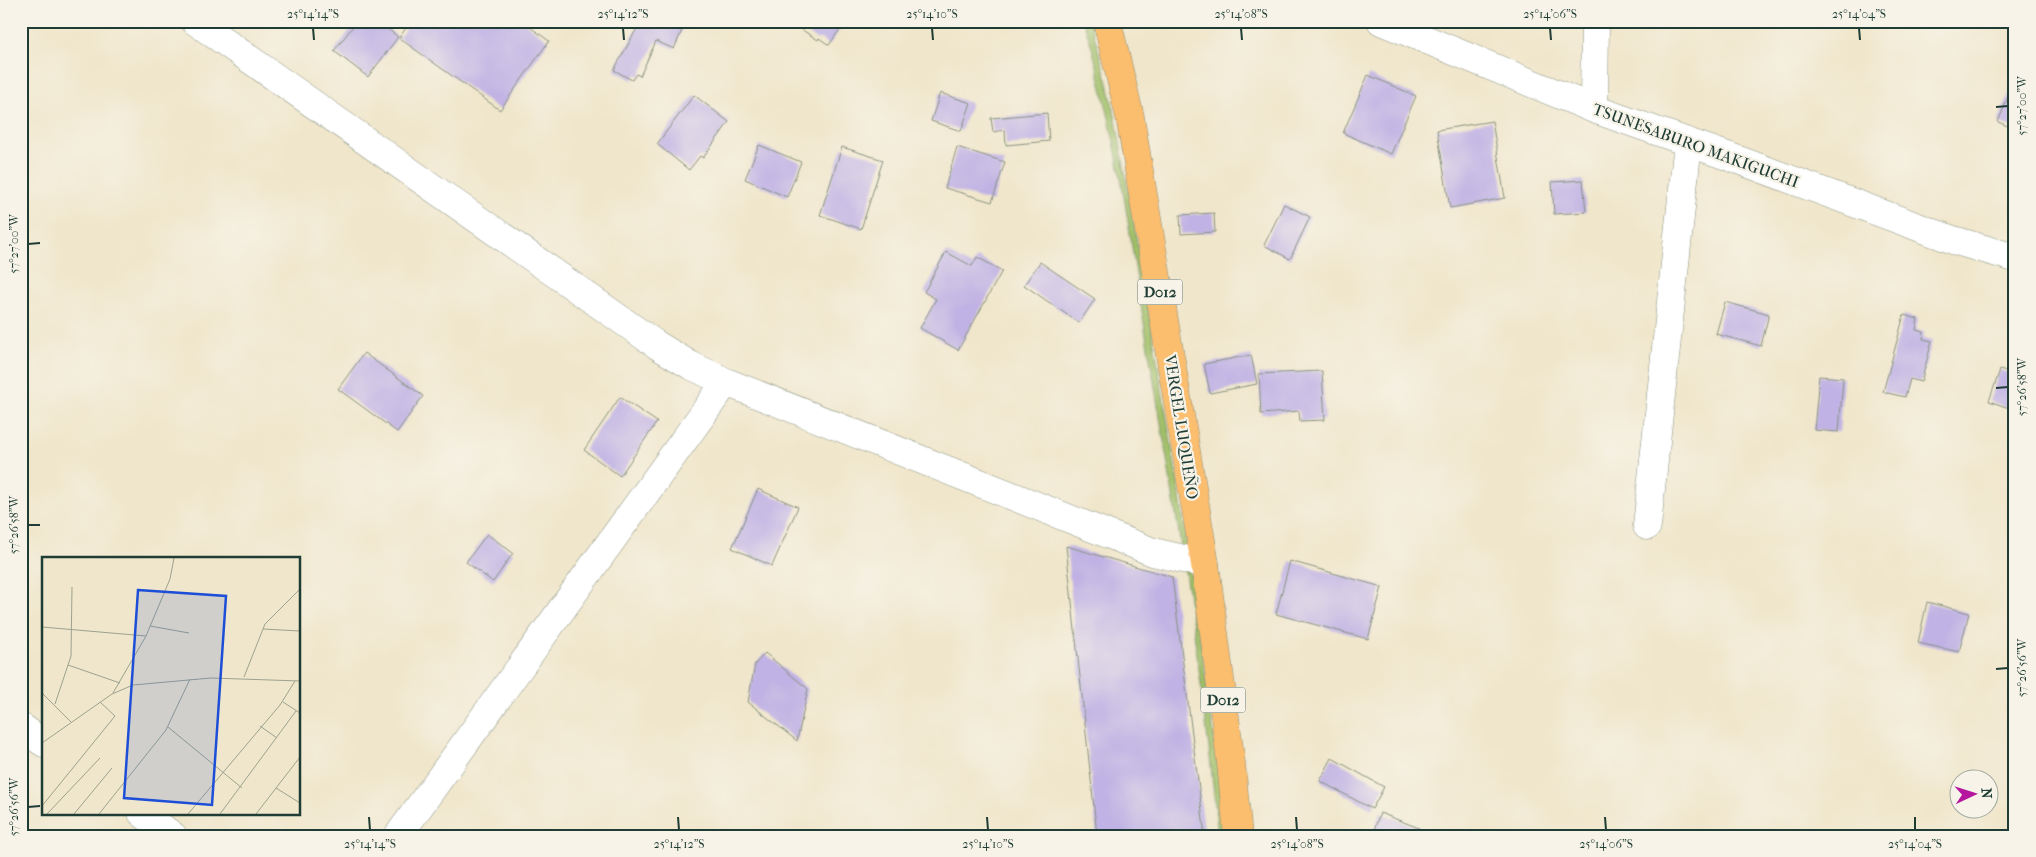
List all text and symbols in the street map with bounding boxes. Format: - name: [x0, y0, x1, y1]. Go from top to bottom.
- text: 25°14'14"S: [287, 7, 339, 21]
- text: 25°14'12"S: [598, 7, 649, 21]
- text: 25°14'10"S: [906, 7, 958, 21]
- text: 25°14'08"S: [1214, 7, 1268, 21]
- text: 25°14'06"S: [1523, 7, 1577, 21]
- text: 25°14'04"S: [1832, 7, 1886, 21]
- text: 57°27'00"W: [2015, 75, 2029, 136]
- street label: TSUNESABURO MAKIGUCHI: [1590, 99, 1802, 192]
- text: 57°27'00"W: [7, 213, 21, 274]
- road number: D012: [1138, 280, 1182, 304]
- street label: VERGEL LUQUEÑO: [1161, 352, 1202, 501]
- text: 57°26'58"W: [2015, 357, 2029, 416]
- text: 57°26'58"W: [7, 495, 21, 554]
- inset map: [42, 557, 300, 814]
- text: 57°26'56"W: [2015, 637, 2029, 697]
- road number: D012: [1200, 688, 1246, 712]
- north arrow: [1948, 770, 1998, 820]
- text: 57°26'56"W: [7, 776, 21, 836]
- text: N: [1978, 787, 1995, 799]
- text: 25°14'14"S: [344, 837, 396, 851]
- text: 25°14'12"S: [654, 837, 705, 851]
- text: 25°14'10"S: [962, 837, 1014, 851]
- text: 25°14'08"S: [1270, 837, 1324, 851]
- text: 25°14'06"S: [1579, 837, 1633, 851]
- text: 25°14'04"S: [1888, 837, 1942, 851]

